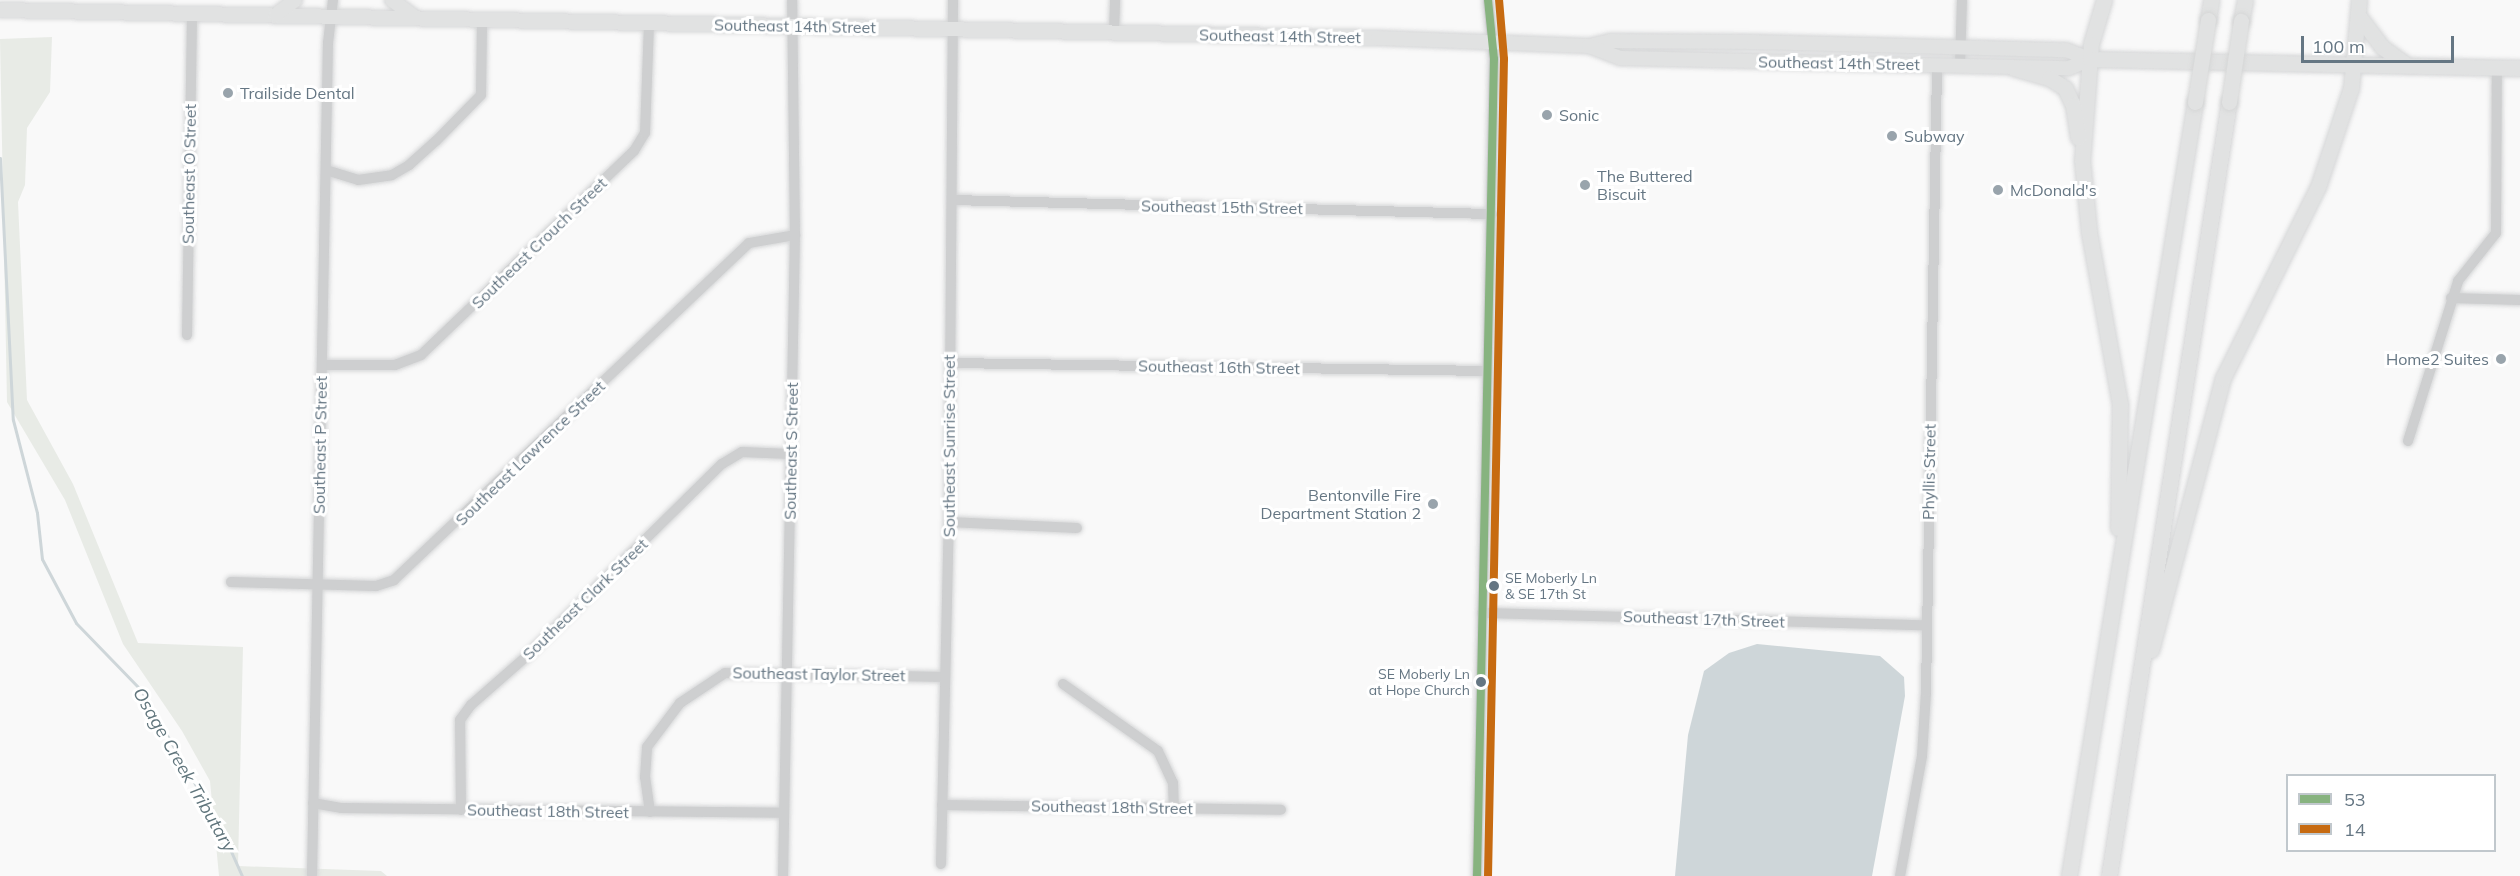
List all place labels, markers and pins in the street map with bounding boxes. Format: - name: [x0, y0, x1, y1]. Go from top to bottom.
- place label: Trailside Dental: [240, 83, 355, 103]
- marker: Trailside Dental: [221, 86, 235, 100]
- place label: Sonic: [1559, 105, 1599, 125]
- marker: Sonic: [1540, 108, 1554, 122]
- place label: Subway: [1904, 126, 1964, 146]
- marker: Subway: [1885, 129, 1899, 143]
- place label: The Buttered Biscuit: [1597, 166, 1693, 204]
- marker: The Buttered Biscuit: [1578, 178, 1592, 192]
- place label: McDonald's: [2010, 180, 2097, 200]
- marker: McDonald's: [1991, 183, 2005, 197]
- place label: Home2 Suites: [2386, 349, 2489, 369]
- marker: Home2 Suites: [2494, 352, 2508, 366]
- place label: Bentonville Fire Department Station 2: [1261, 485, 1421, 523]
- marker: Bentonville Fire Department Station 2: [1426, 497, 1440, 511]
- place label: SE Moberly Ln & SE 17th St: [1505, 570, 1597, 602]
- marker: SE Moberly Ln & SE 17th St: [1488, 580, 1500, 592]
- place label: SE Moberly Ln at Hope Church: [1369, 666, 1470, 698]
- marker: SE Moberly Ln at Hope Church: [1475, 676, 1487, 688]

